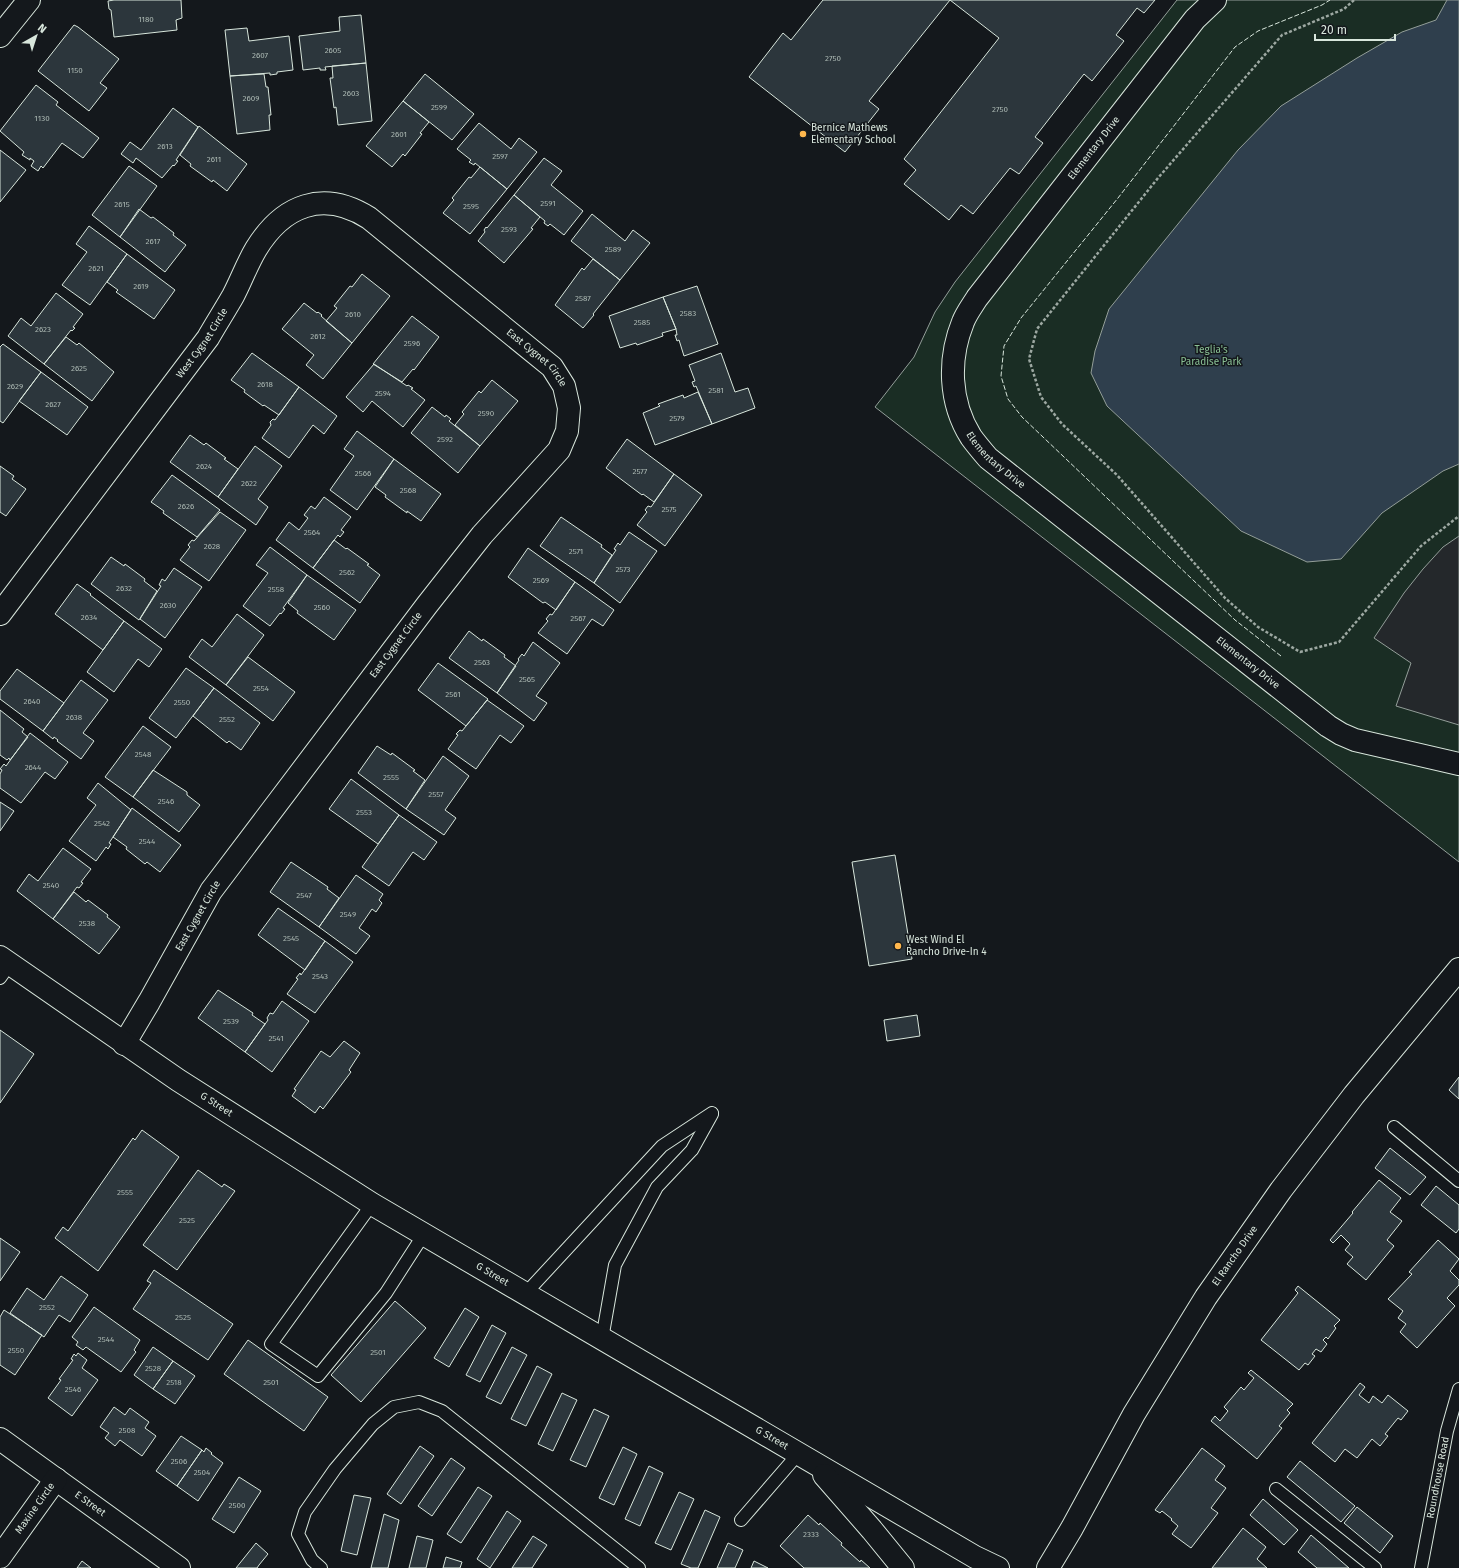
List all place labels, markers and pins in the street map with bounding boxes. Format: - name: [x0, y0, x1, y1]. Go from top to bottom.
- place label: Bernice Mathews Elementary School: [811, 122, 896, 146]
- marker: Bernice Mathews Elementary School: [798, 129, 808, 139]
- place label: West Wind El Rancho Drive-In 4: [906, 934, 987, 958]
- marker: West Wind El Rancho Drive-In 4: [893, 941, 903, 951]

